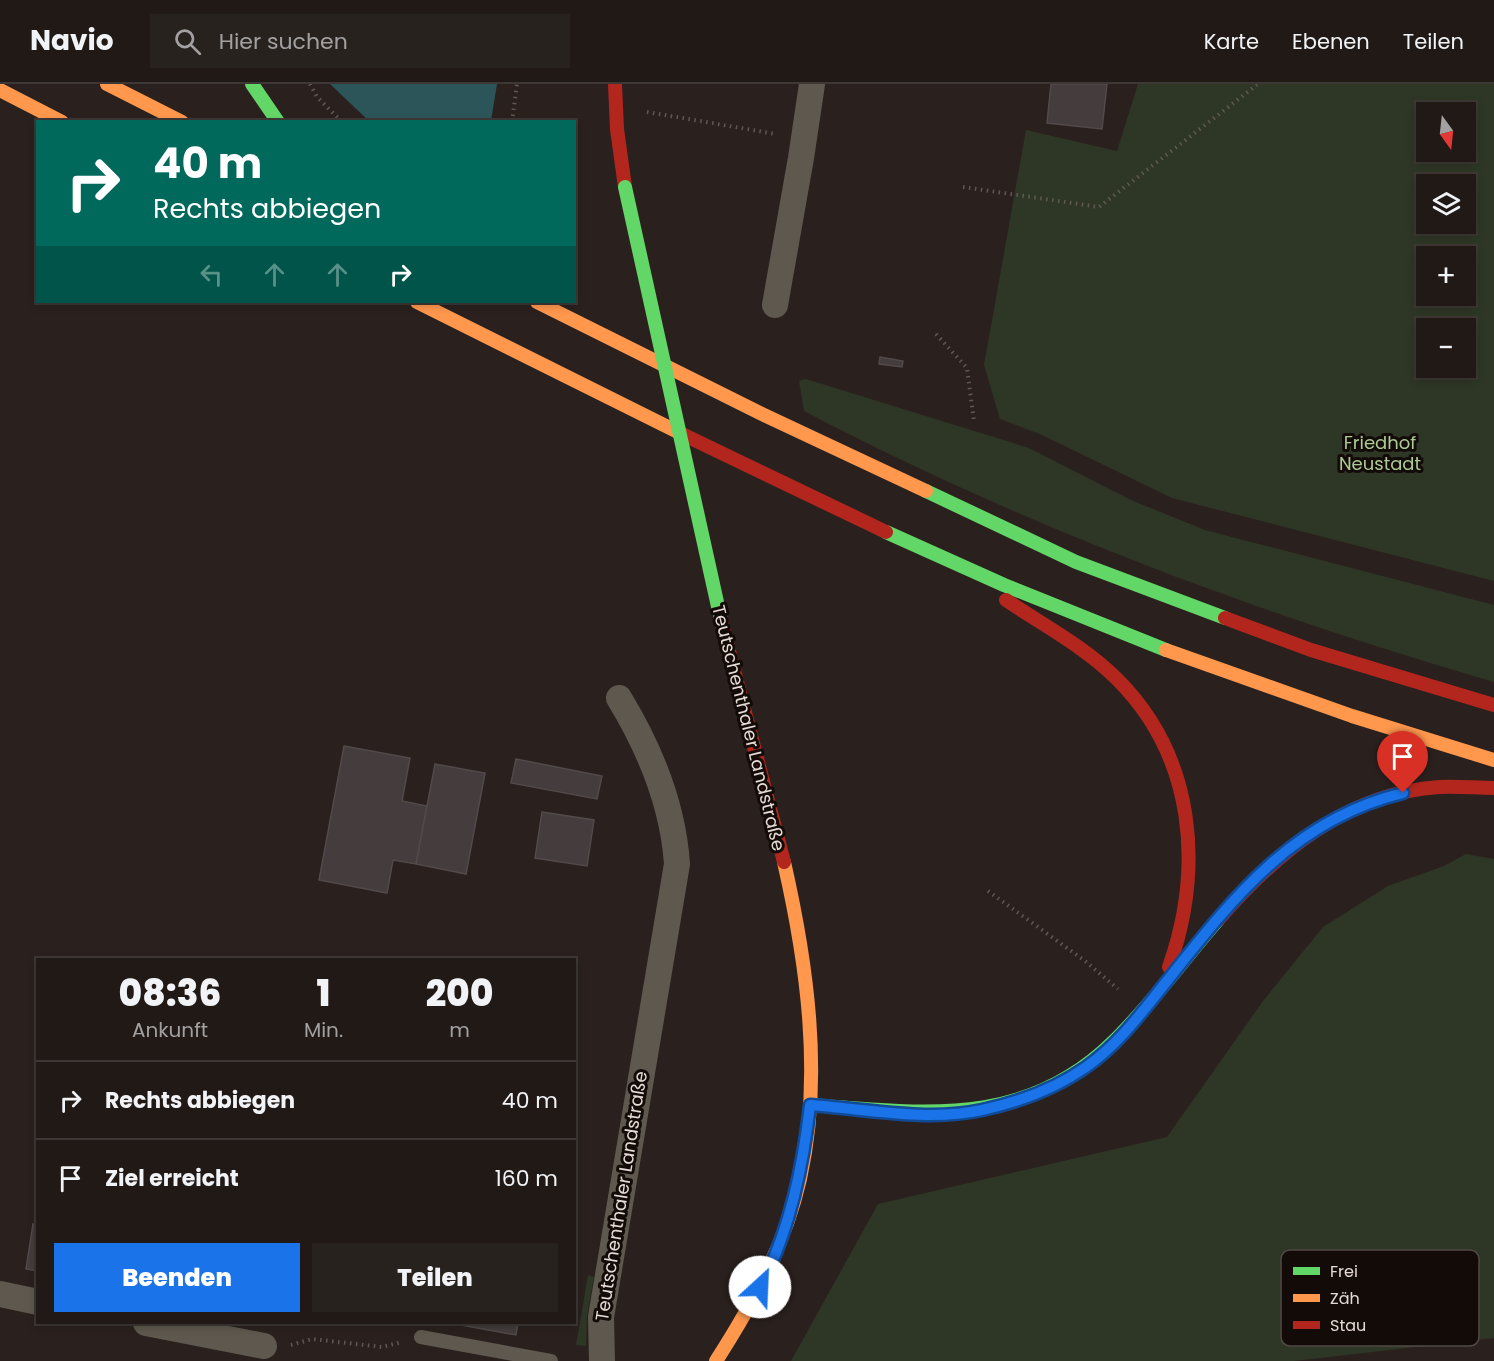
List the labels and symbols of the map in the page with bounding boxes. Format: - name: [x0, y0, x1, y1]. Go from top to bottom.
- north arrow: [1416, 102, 1476, 162]
- park label: Friedhof Neustadt: [1339, 430, 1421, 476]
- street label: Teutschenthaler Landstraße: [706, 602, 792, 854]
- pin: [1377, 731, 1428, 793]
- street label: Teutschenthaler Landstraße: [589, 1069, 653, 1323]
- legend: [1281, 1250, 1479, 1346]
- position arrow: [728, 1255, 792, 1319]
- text: Frei: [1330, 1260, 1358, 1283]
- text: Zäh: [1330, 1287, 1360, 1310]
- text: Stau: [1330, 1314, 1366, 1337]

